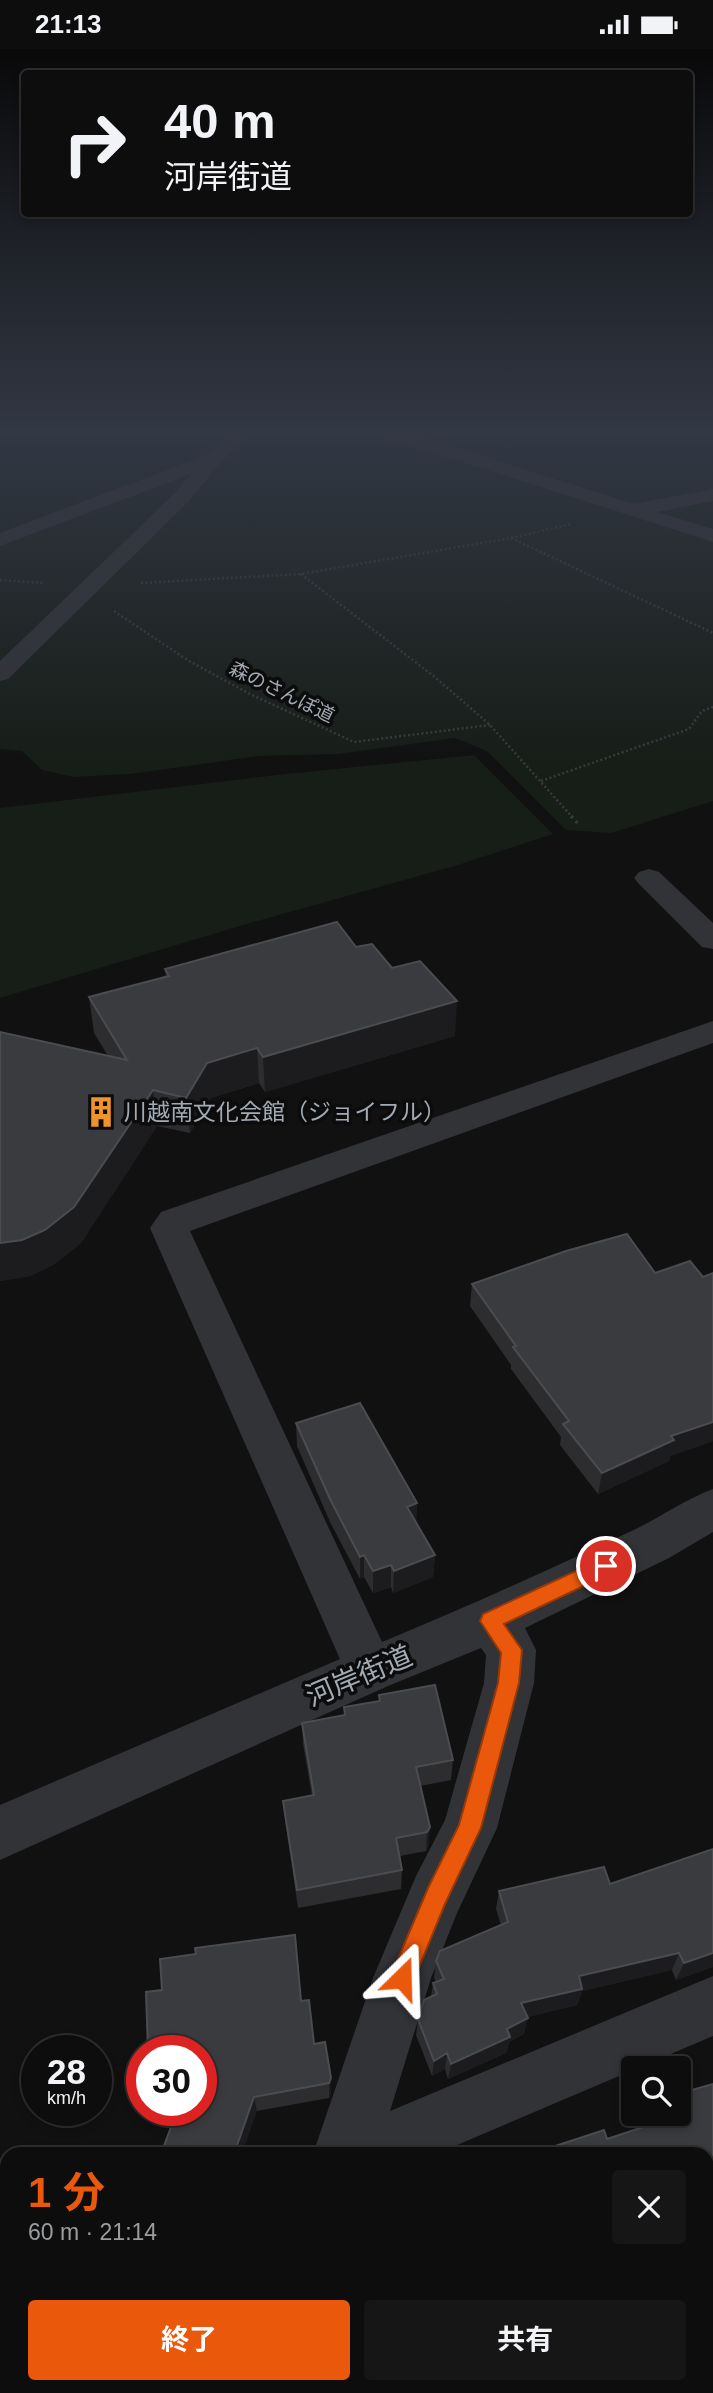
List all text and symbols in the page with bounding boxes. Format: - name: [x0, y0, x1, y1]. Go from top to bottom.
- text: 21:13: [35, 9, 102, 39]
- text: 40 m: [164, 94, 276, 148]
- icon: right: [49, 98, 140, 189]
- text: 河岸街道: [164, 159, 292, 195]
- street label: 森のさんぽ道: [226, 658, 338, 726]
- building icon: 川越南文化会館（ジョイフル）: [84, 1095, 118, 1129]
- place label: 川越南文化会館（ジョイフル）: [124, 1099, 446, 1125]
- pin: [576, 1536, 636, 1596]
- icon: arrive: [587, 1547, 625, 1585]
- street label: 河岸街道: [301, 1640, 417, 1712]
- position arrow: [365, 1941, 439, 2015]
- speed limit sign: 30: [126, 2035, 217, 2126]
- text: 28: [47, 2052, 86, 2091]
- map controls: [621, 2056, 691, 2126]
- button: search: [621, 2056, 691, 2126]
- text: km/h: [47, 2088, 86, 2108]
- text: 1 分: [28, 2169, 105, 2216]
- button: close: [612, 2170, 686, 2244]
- text: 60 m · 21:14: [28, 2219, 157, 2245]
- button: 終了: [28, 2300, 350, 2380]
- button: 共有: [364, 2300, 686, 2380]

